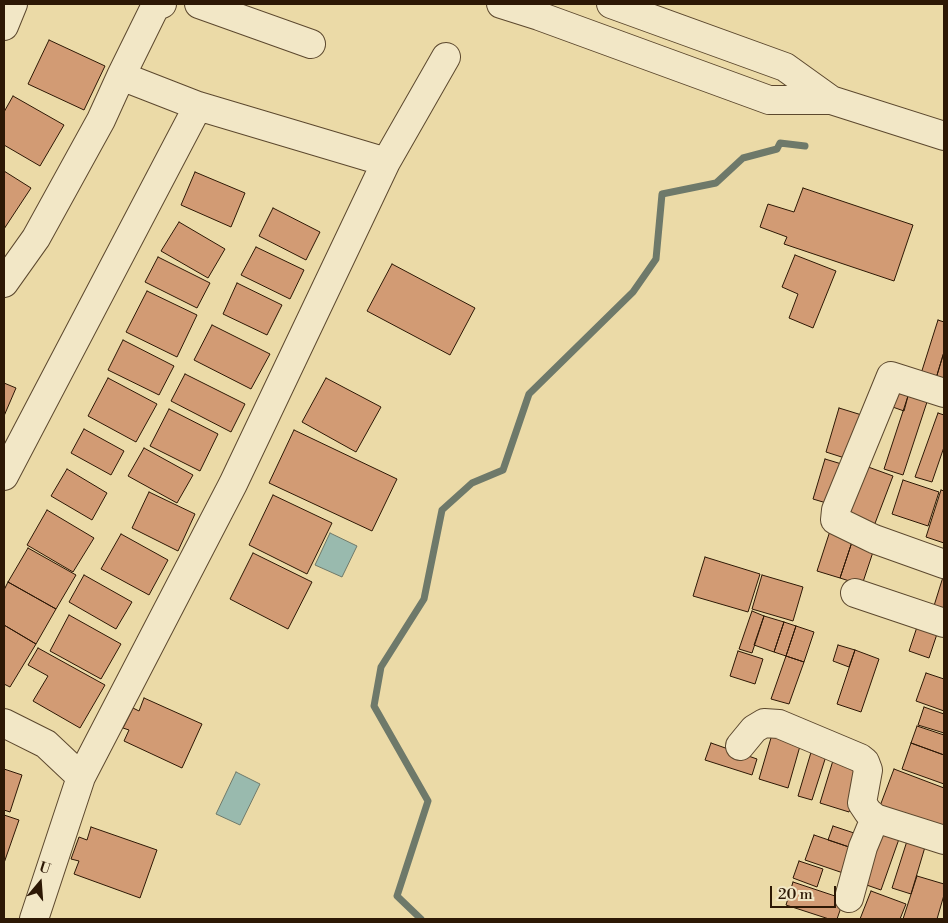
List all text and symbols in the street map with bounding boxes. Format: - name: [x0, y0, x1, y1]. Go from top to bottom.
- north arrow: [15, 858, 65, 908]
- text: U: [37, 858, 53, 879]
- scale bar: [773, 876, 839, 908]
- text: 20 m: [778, 885, 813, 904]

